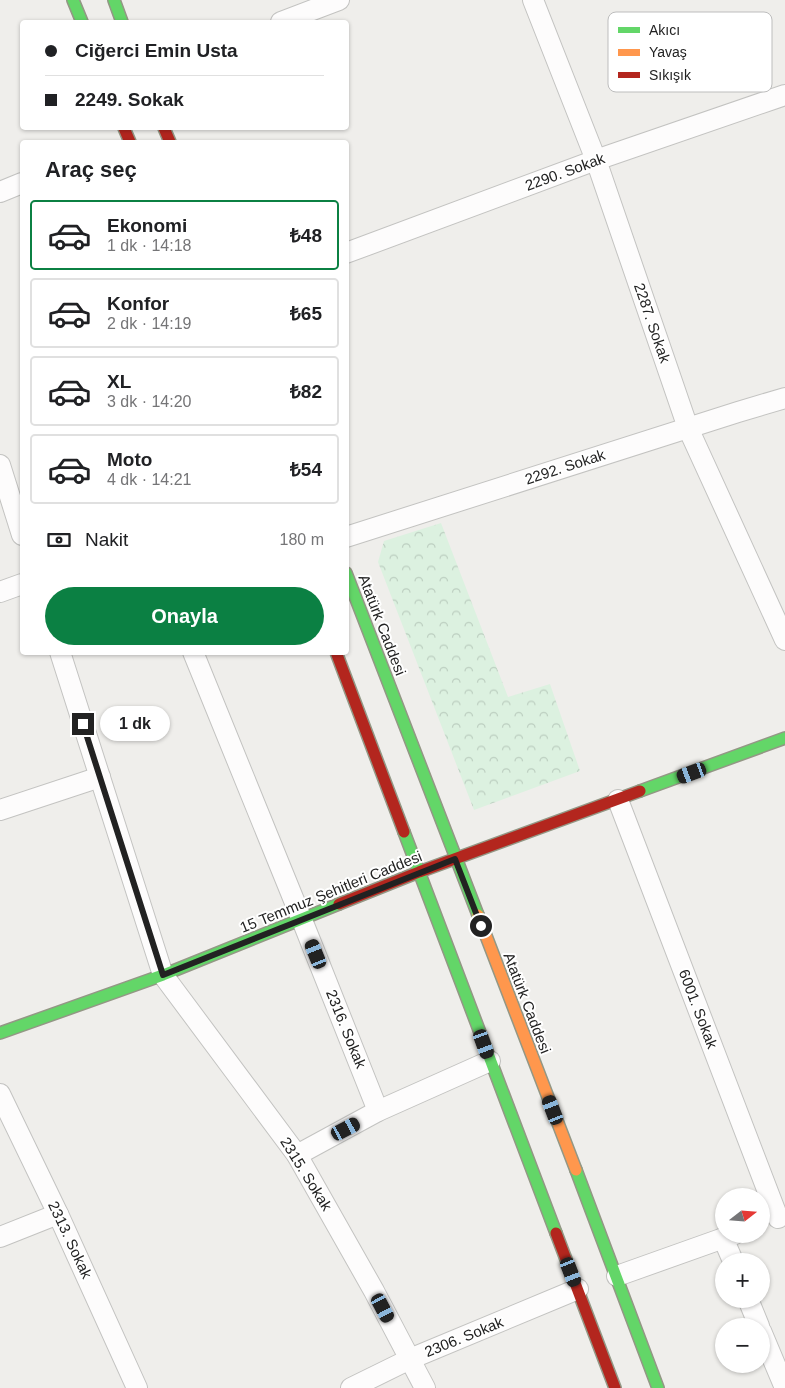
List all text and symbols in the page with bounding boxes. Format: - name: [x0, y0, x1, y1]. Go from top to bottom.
- legend: [608, 12, 772, 92]
- text: Akıcı: [649, 22, 680, 38]
- text: Ciğerci Emin Usta: [75, 40, 238, 61]
- text: Yavaş: [649, 44, 687, 60]
- text: Sıkışık: [649, 67, 692, 83]
- text: 2249. Sokak: [75, 89, 184, 110]
- street label: 2290. Sokak: [523, 149, 607, 194]
- text: Araç seç: [45, 157, 137, 182]
- icon: car: [47, 213, 92, 258]
- text: Ekonomi: [107, 215, 187, 236]
- text: ₺48: [290, 225, 322, 246]
- text: 1 dk · 14:18: [107, 237, 192, 254]
- street label: 2287. Sokak: [631, 281, 674, 365]
- icon: car: [47, 291, 92, 336]
- text: Konfor: [107, 293, 169, 314]
- text: ₺65: [290, 303, 322, 324]
- text: 2 dk · 14:19: [107, 315, 192, 332]
- icon: car: [47, 369, 92, 414]
- text: XL: [107, 371, 131, 392]
- text: ₺82: [290, 381, 322, 402]
- text: 3 dk · 14:20: [107, 393, 192, 410]
- street label: 2292. Sokak: [523, 445, 608, 487]
- icon: car: [47, 447, 92, 492]
- text: Moto: [107, 449, 152, 470]
- text: ₺54: [290, 459, 322, 480]
- text: 4 dk · 14:21: [107, 471, 192, 488]
- icon: cash: [45, 526, 73, 554]
- text: Nakit: [85, 529, 128, 550]
- text: 180 m: [280, 531, 324, 548]
- street label: Atatürk Caddesi: [355, 572, 410, 678]
- button: Onayla: [45, 587, 324, 645]
- callout: 1 dk: [100, 706, 170, 742]
- route end: [72, 713, 94, 735]
- text: 1 dk: [119, 715, 151, 732]
- car: [675, 761, 708, 785]
- street label: 15 Temmuz Şehitleri Caddesi: [237, 847, 424, 936]
- route start: [470, 915, 492, 937]
- car: [303, 937, 328, 971]
- street label: Atatürk Caddesi: [500, 950, 555, 1056]
- street label: 6001. Sokak: [676, 967, 722, 1051]
- street label: 2316. Sokak: [323, 987, 370, 1071]
- car: [471, 1027, 496, 1061]
- car: [540, 1093, 565, 1127]
- car: [329, 1115, 362, 1143]
- street label: 2315. Sokak: [277, 1134, 336, 1214]
- north arrow: [715, 1188, 770, 1242]
- map controls: [715, 1188, 770, 1373]
- street label: 2313. Sokak: [45, 1198, 96, 1282]
- button: +: [715, 1253, 770, 1308]
- car: [558, 1255, 583, 1289]
- car: [369, 1291, 396, 1325]
- street label: 2306. Sokak: [422, 1313, 506, 1360]
- button: −: [715, 1318, 770, 1373]

